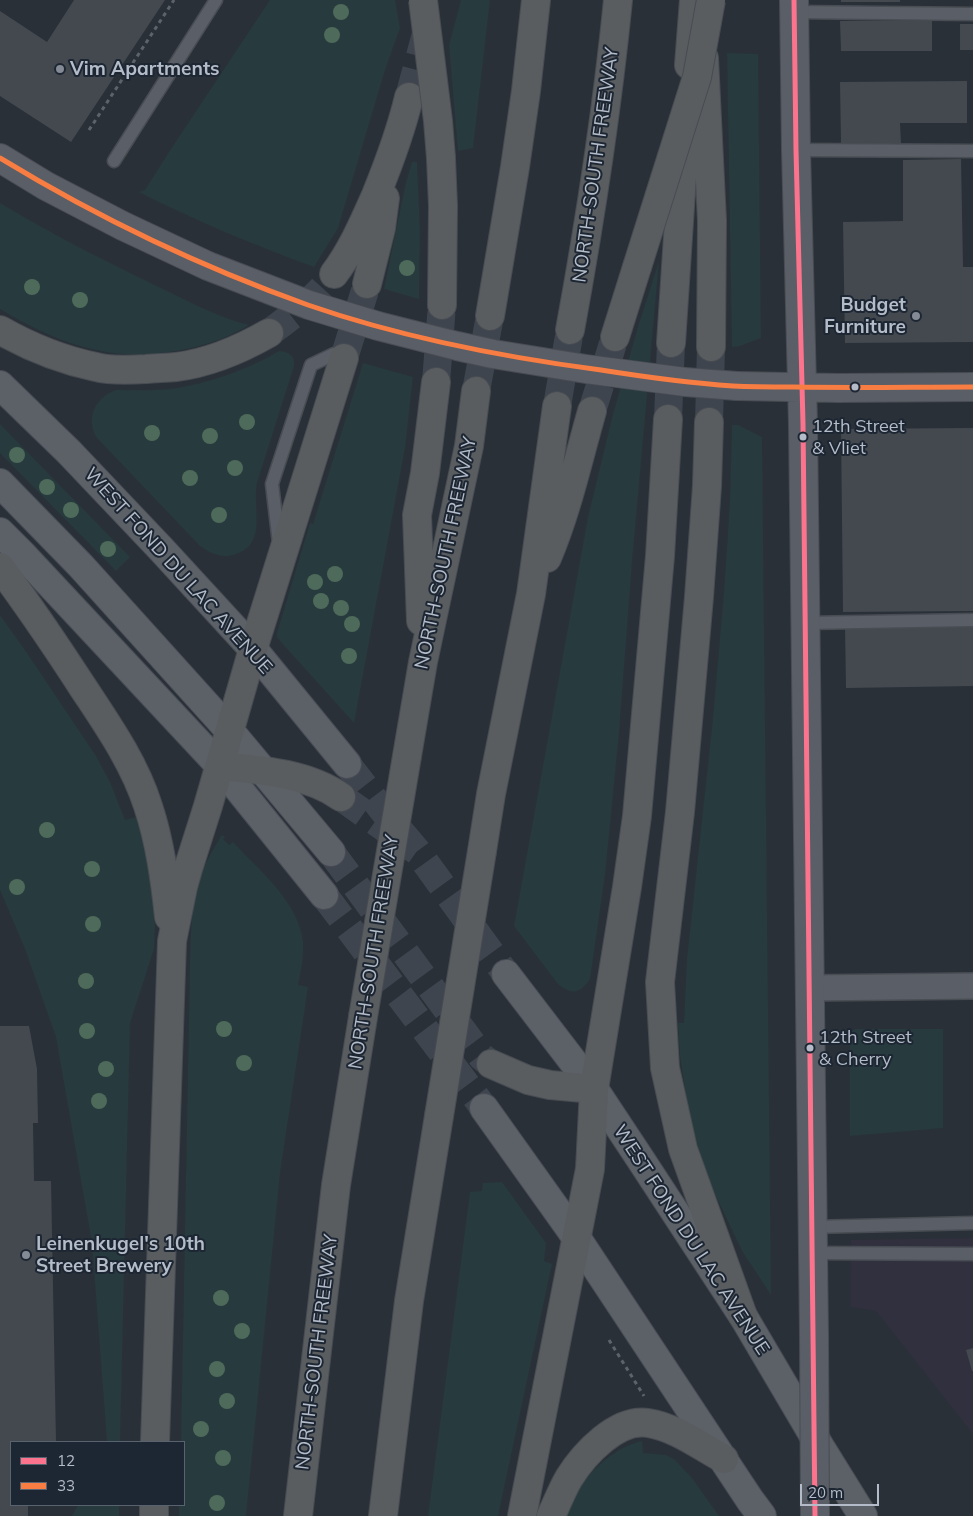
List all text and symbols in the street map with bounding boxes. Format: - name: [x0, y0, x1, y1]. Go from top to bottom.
- street label: NORTH-SOUTH FREEWAY: [568, 46, 624, 284]
- place label: Vim Apartments: [70, 58, 220, 80]
- marker: Vim Apartments: [54, 63, 66, 75]
- place label: Budget Furniture: [824, 294, 906, 338]
- marker: Budget Furniture: [910, 310, 922, 322]
- unlabelled marker: [850, 382, 860, 392]
- place label: 12th Street & Vliet: [812, 416, 905, 458]
- marker: 12th Street & Vliet: [798, 432, 808, 442]
- street label: NORTH-SOUTH FREEWAY: [410, 435, 482, 671]
- street label: WEST FOND DU LAC AVENUE: [79, 463, 277, 679]
- street label: NORTH-SOUTH FREEWAY: [344, 833, 404, 1071]
- place label: 12th Street & Cherry: [819, 1027, 912, 1070]
- marker: 12th Street & Cherry: [805, 1043, 815, 1053]
- street label: WEST FOND DU LAC AVENUE: [608, 1121, 774, 1359]
- place label: Leinenkugel's 10th Street Brewery: [36, 1233, 205, 1277]
- street label: NORTH-SOUTH FREEWAY: [291, 1233, 343, 1471]
- marker: Leinenkugel's 10th Street Brewery: [20, 1249, 32, 1261]
- legend: [10, 1441, 185, 1506]
- text: 12: [57, 1451, 75, 1470]
- scale bar: [803, 1474, 882, 1506]
- text: 33: [57, 1476, 75, 1495]
- text: 20 m: [808, 1483, 843, 1502]

